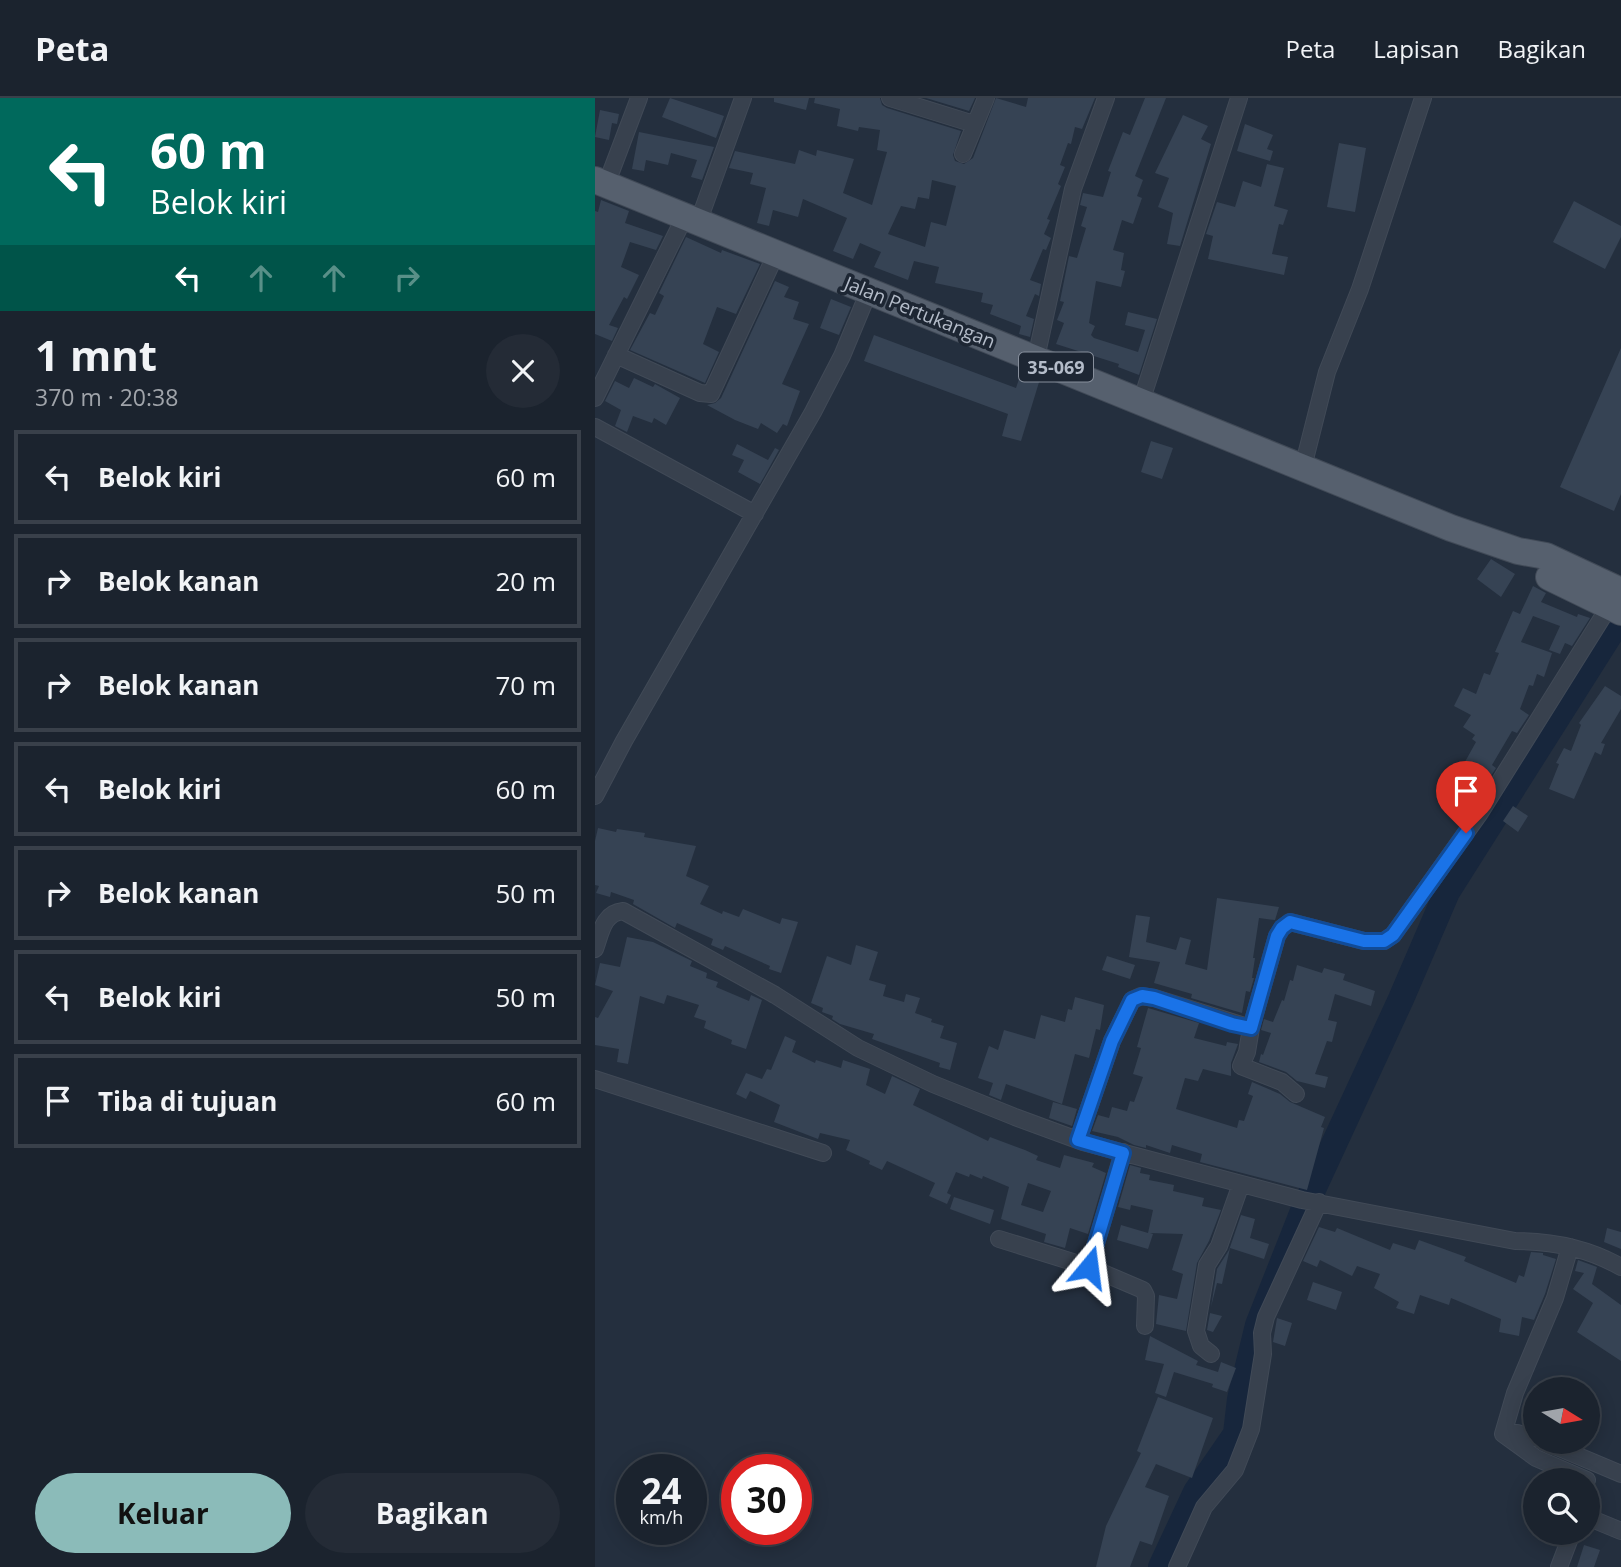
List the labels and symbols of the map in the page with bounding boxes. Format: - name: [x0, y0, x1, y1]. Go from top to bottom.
- street label: Jalan Pertukangan: [839, 269, 999, 354]
- road number: 35-069: [1019, 353, 1093, 382]
- pin: [1436, 761, 1496, 833]
- position arrow: [1052, 1230, 1126, 1304]
- north arrow: [1523, 1377, 1599, 1454]
- speed limit sign: 30: [721, 1454, 812, 1545]

